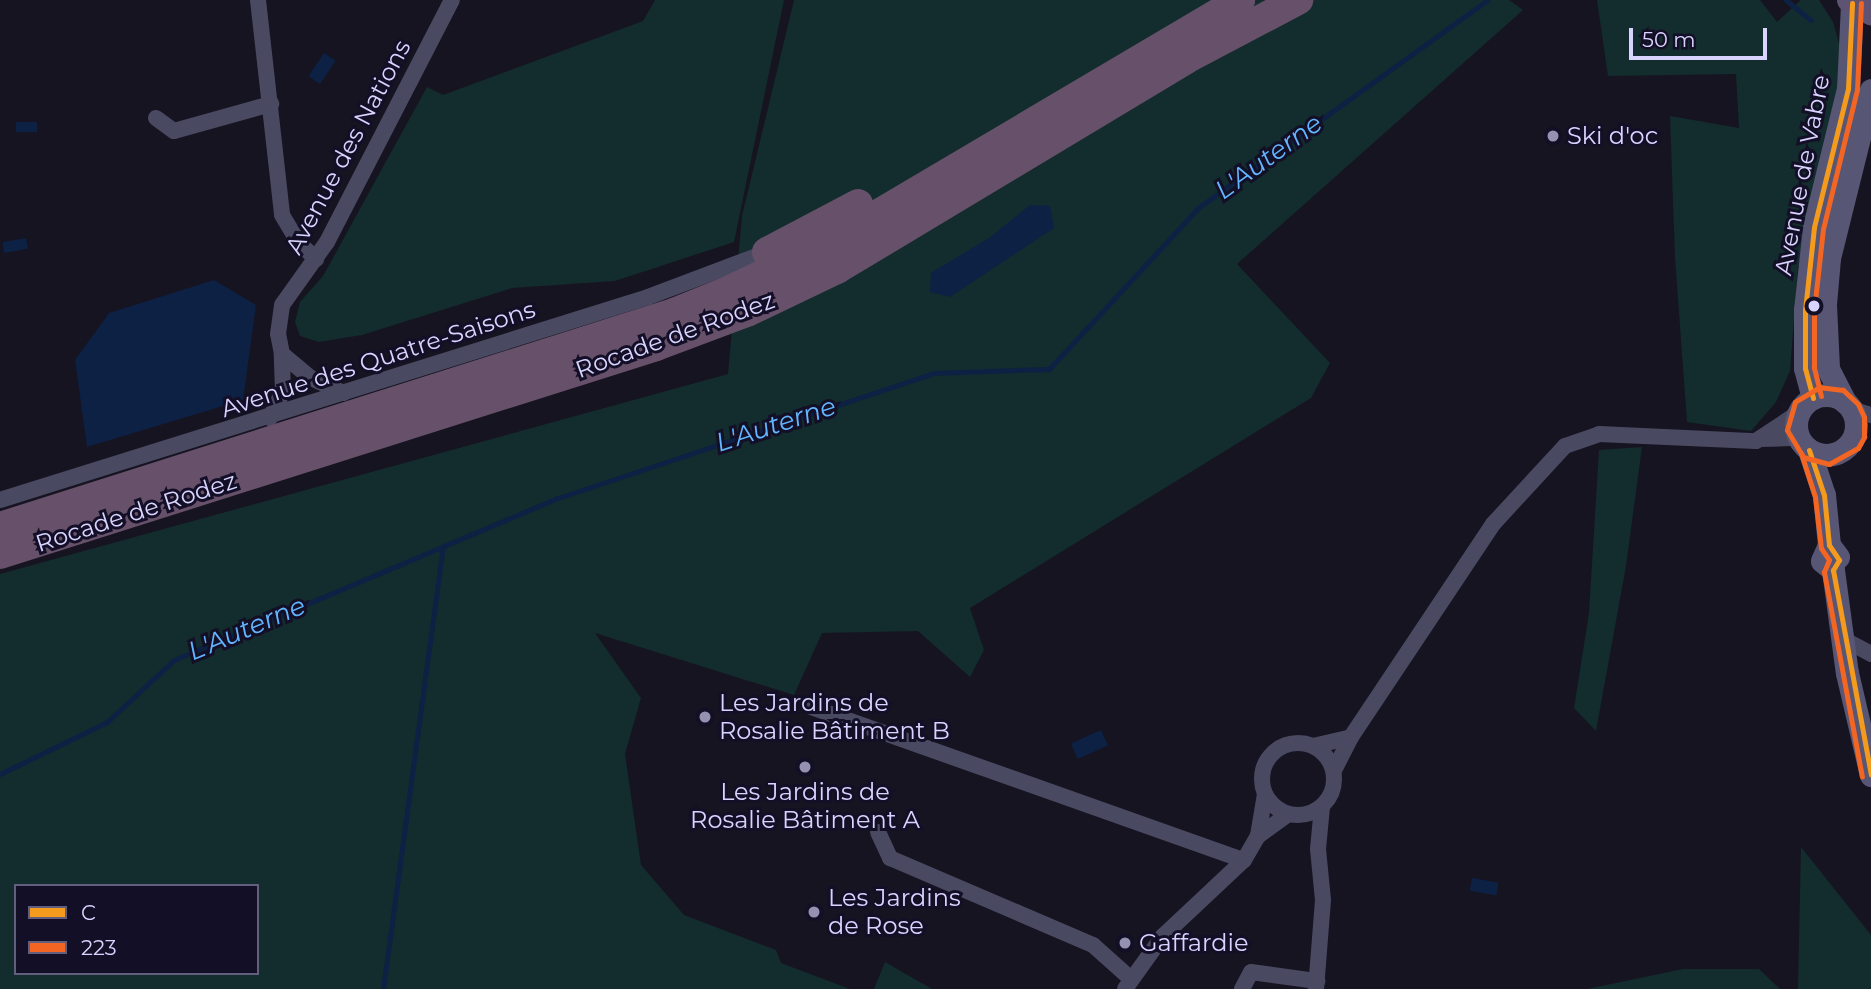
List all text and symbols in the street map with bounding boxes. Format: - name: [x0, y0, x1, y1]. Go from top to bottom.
- scale bar: [1633, 14, 1771, 58]
- text: 50 m: [1642, 27, 1696, 52]
- street label: Avenue des Nations: [279, 35, 417, 259]
- street label: Avenue de Vabre: [1768, 72, 1836, 278]
- water label: L'Auterne: [1209, 108, 1329, 206]
- place label: Ski d'oc: [1567, 122, 1658, 150]
- marker: Ski d'oc: [1545, 128, 1561, 144]
- street label: Rocade de Rodez: [572, 286, 778, 384]
- street label: Avenue des Quatre-Saisons: [217, 295, 539, 423]
- unlabelled marker: [1807, 299, 1821, 313]
- water label: L'Auterne: [712, 391, 840, 459]
- street label: Rocade de Rodez: [32, 466, 240, 558]
- water label: L'Auterne: [184, 590, 310, 668]
- place label: Les Jardins de Rosalie Bâtiment B: [719, 689, 950, 745]
- marker: Les Jardins de Rosalie Bâtiment B: [697, 709, 713, 725]
- marker: Les Jardins de Rosalie Bâtiment A: [797, 759, 813, 775]
- place label: Les Jardins de Rosalie Bâtiment A: [690, 778, 920, 834]
- legend: [14, 884, 259, 975]
- place label: Les Jardins de Rose: [828, 884, 961, 940]
- text: C: [81, 900, 96, 925]
- marker: Les Jardins de Rose: [806, 904, 822, 920]
- place label: Gaffardie: [1139, 929, 1248, 957]
- text: 223: [81, 935, 117, 960]
- marker: Gaffardie: [1117, 935, 1133, 951]

